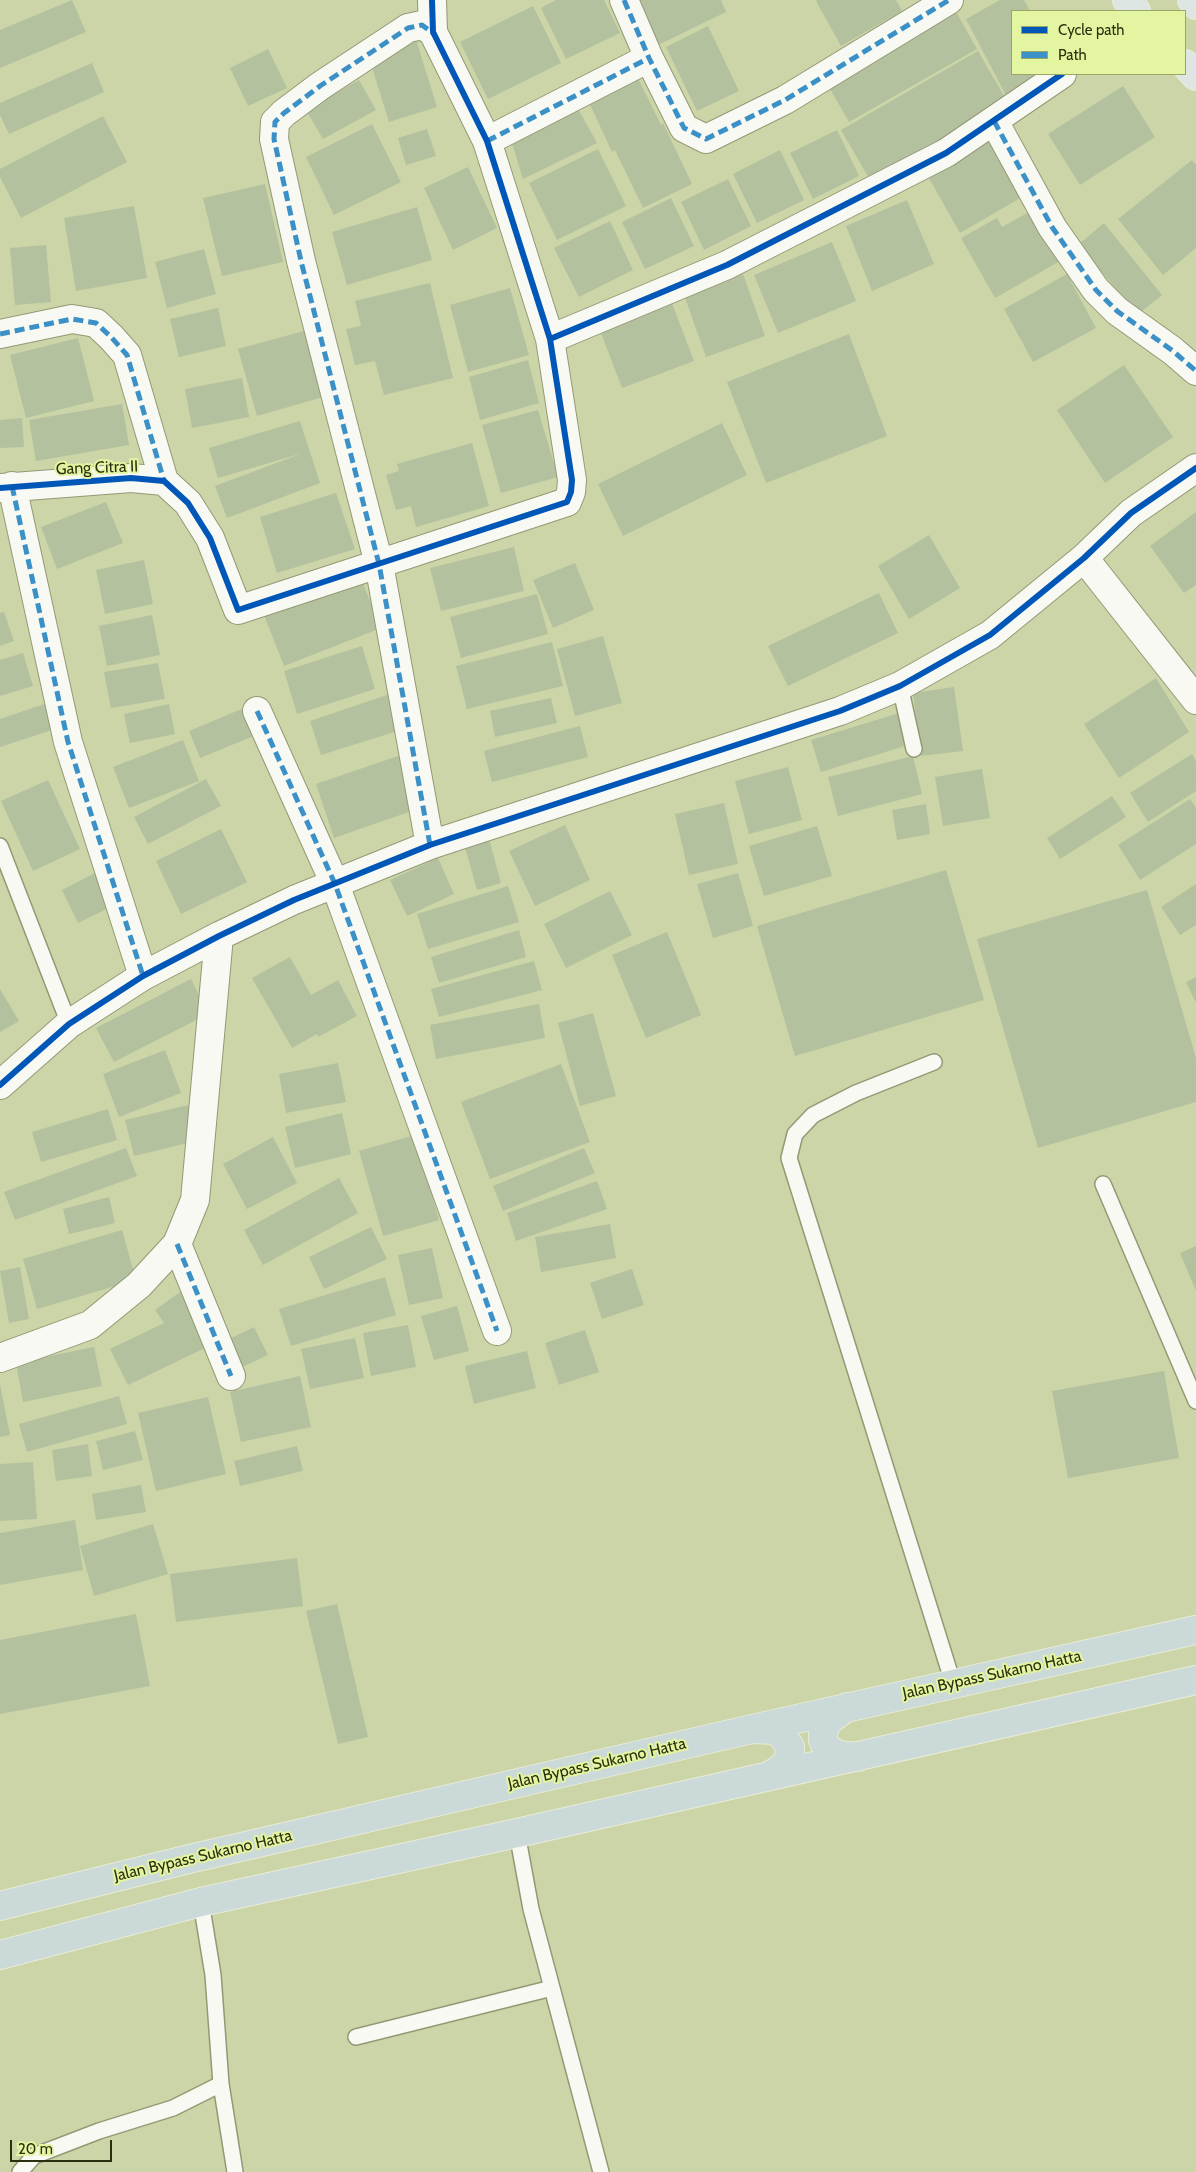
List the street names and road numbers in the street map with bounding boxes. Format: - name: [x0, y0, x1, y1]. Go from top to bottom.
- street label: Gang Citra II: [55, 457, 139, 479]
- street label: Jalan Bypass Sukarno Hatta: [901, 1647, 1083, 1703]
- street label: Jalan Bypass Sukarno Hatta: [506, 1734, 688, 1794]
- street label: Jalan Bypass Sukarno Hatta: [112, 1826, 294, 1886]

